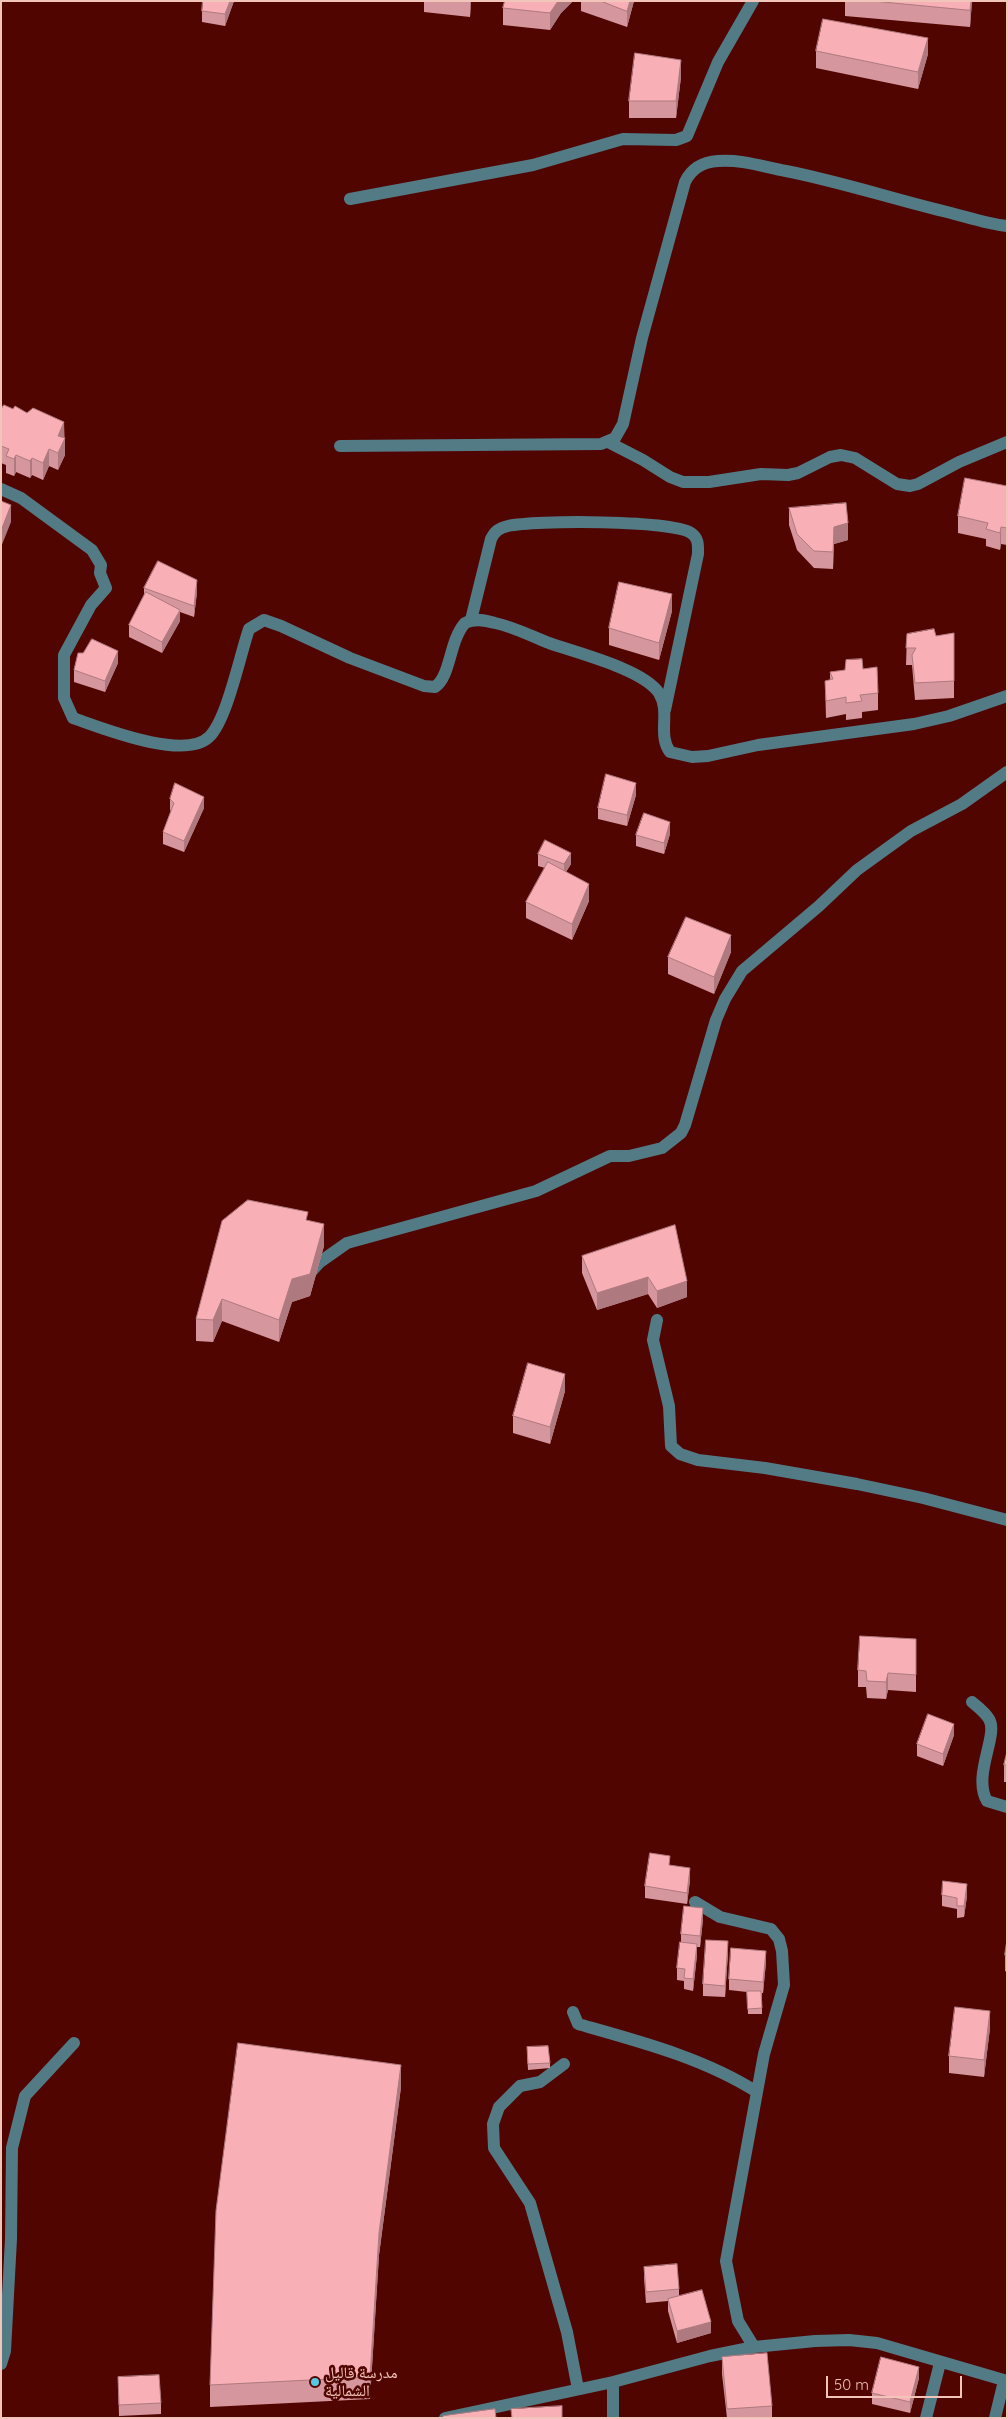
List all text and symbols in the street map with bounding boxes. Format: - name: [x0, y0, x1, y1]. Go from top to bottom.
- place label: مدرسة قاليل الشمالية: [325, 2363, 398, 2401]
- scale bar: [828, 2366, 964, 2398]
- text: 50 m: [834, 2375, 869, 2394]
- marker: مدرسة قاليل الشمالية: [309, 2376, 321, 2388]

